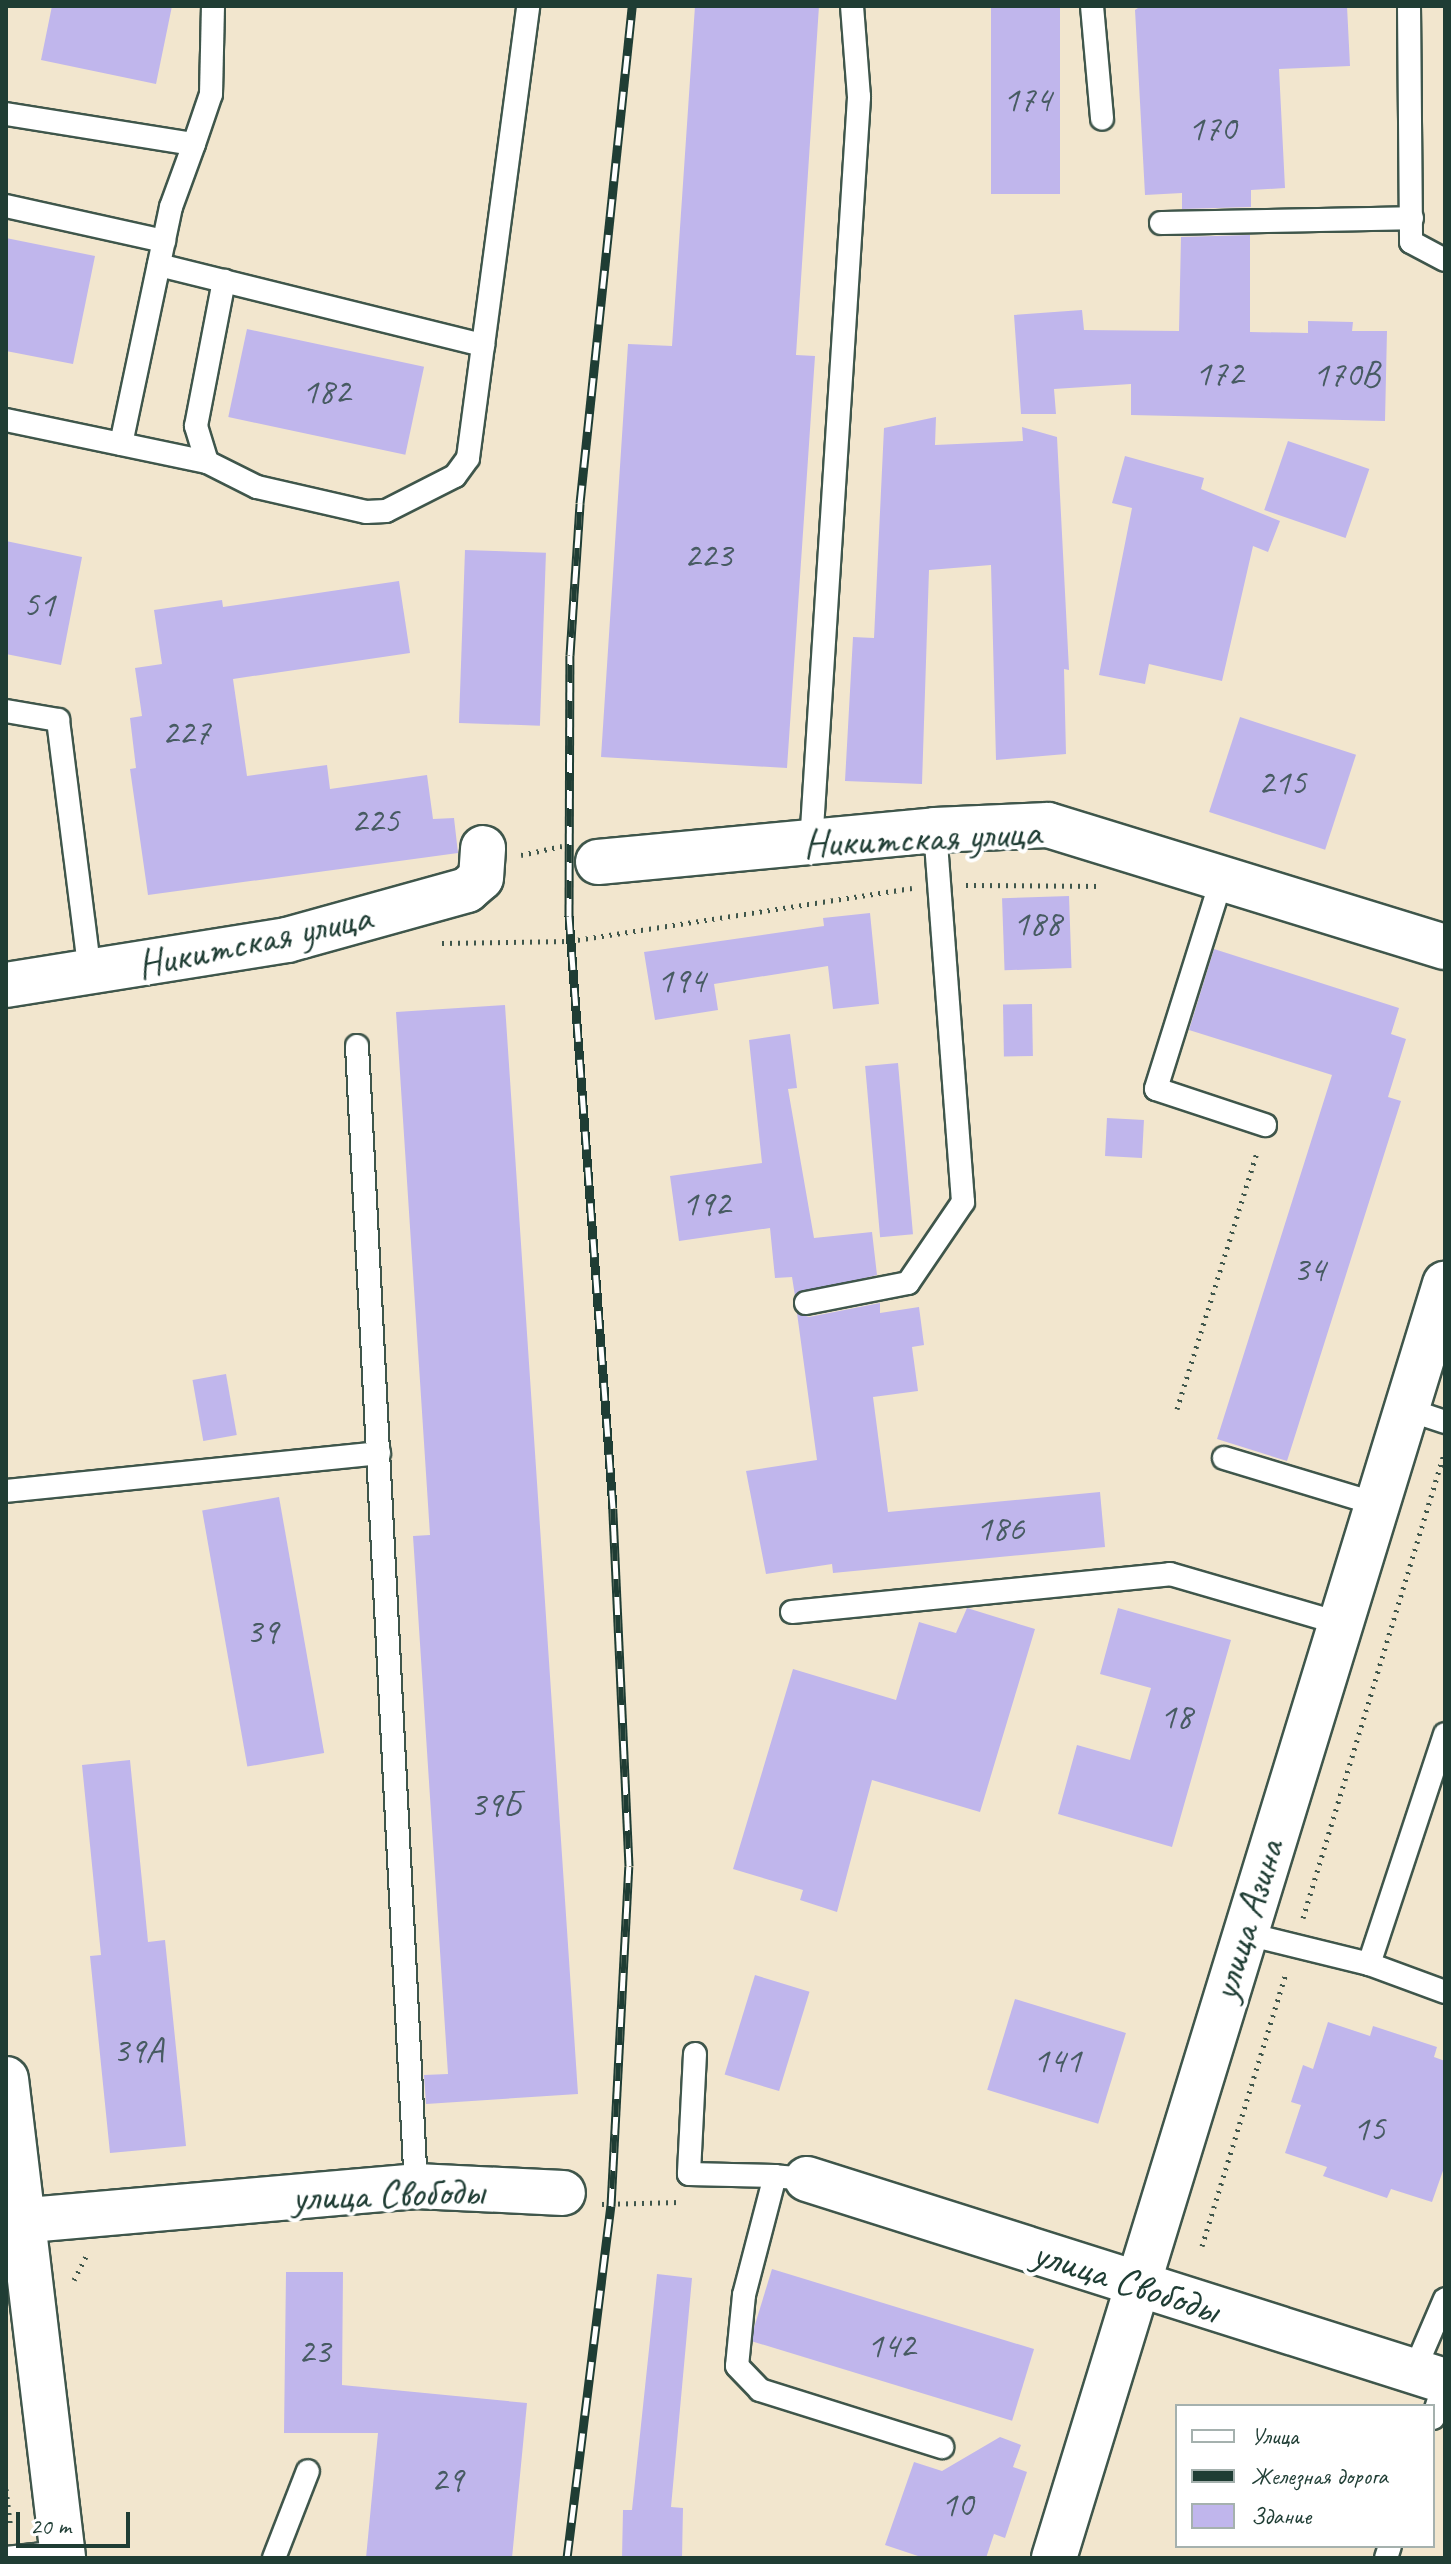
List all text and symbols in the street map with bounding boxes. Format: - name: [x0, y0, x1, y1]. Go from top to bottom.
- house number: 174: [1003, 78, 1051, 122]
- house number: 170: [1188, 107, 1236, 151]
- house number: 172: [1195, 352, 1243, 396]
- house number: 170В: [1312, 353, 1380, 397]
- house number: 182: [302, 370, 350, 414]
- house number: 223: [684, 534, 732, 578]
- house number: 51: [23, 583, 55, 627]
- house number: 227: [162, 711, 210, 755]
- house number: 215: [1258, 761, 1306, 805]
- house number: 225: [351, 799, 399, 843]
- street label: Никитская улица: [800, 808, 1044, 868]
- street label: Никитская улица: [131, 892, 377, 990]
- house number: 188: [1013, 902, 1061, 946]
- house number: 194: [657, 959, 705, 1003]
- house number: 192: [682, 1182, 730, 1226]
- house number: 34: [1293, 1248, 1325, 1292]
- house number: 186: [976, 1507, 1024, 1551]
- house number: 39: [246, 1610, 278, 1654]
- house number: 18: [1160, 1695, 1192, 1739]
- house number: 39Б: [470, 1783, 520, 1827]
- street label: улица Азина: [1200, 1834, 1294, 2006]
- house number: 39А: [113, 2029, 163, 2073]
- house number: 141: [1033, 2039, 1081, 2083]
- house number: 15: [1353, 2107, 1385, 2151]
- street label: улица Свободы: [293, 2167, 483, 2221]
- street label: улица Свободы: [1029, 2229, 1223, 2333]
- house number: 142: [867, 2324, 915, 2368]
- house number: 23: [298, 2330, 330, 2374]
- legend: [1175, 2404, 1435, 2548]
- text: Улица: [1251, 2421, 1299, 2451]
- house number: 29: [431, 2458, 463, 2502]
- text: Железная дорога: [1251, 2461, 1388, 2491]
- house number: 10: [941, 2483, 973, 2527]
- scale bar: [20, 2496, 134, 2546]
- text: Здание: [1251, 2501, 1311, 2531]
- text: 20 m: [30, 2511, 71, 2541]

